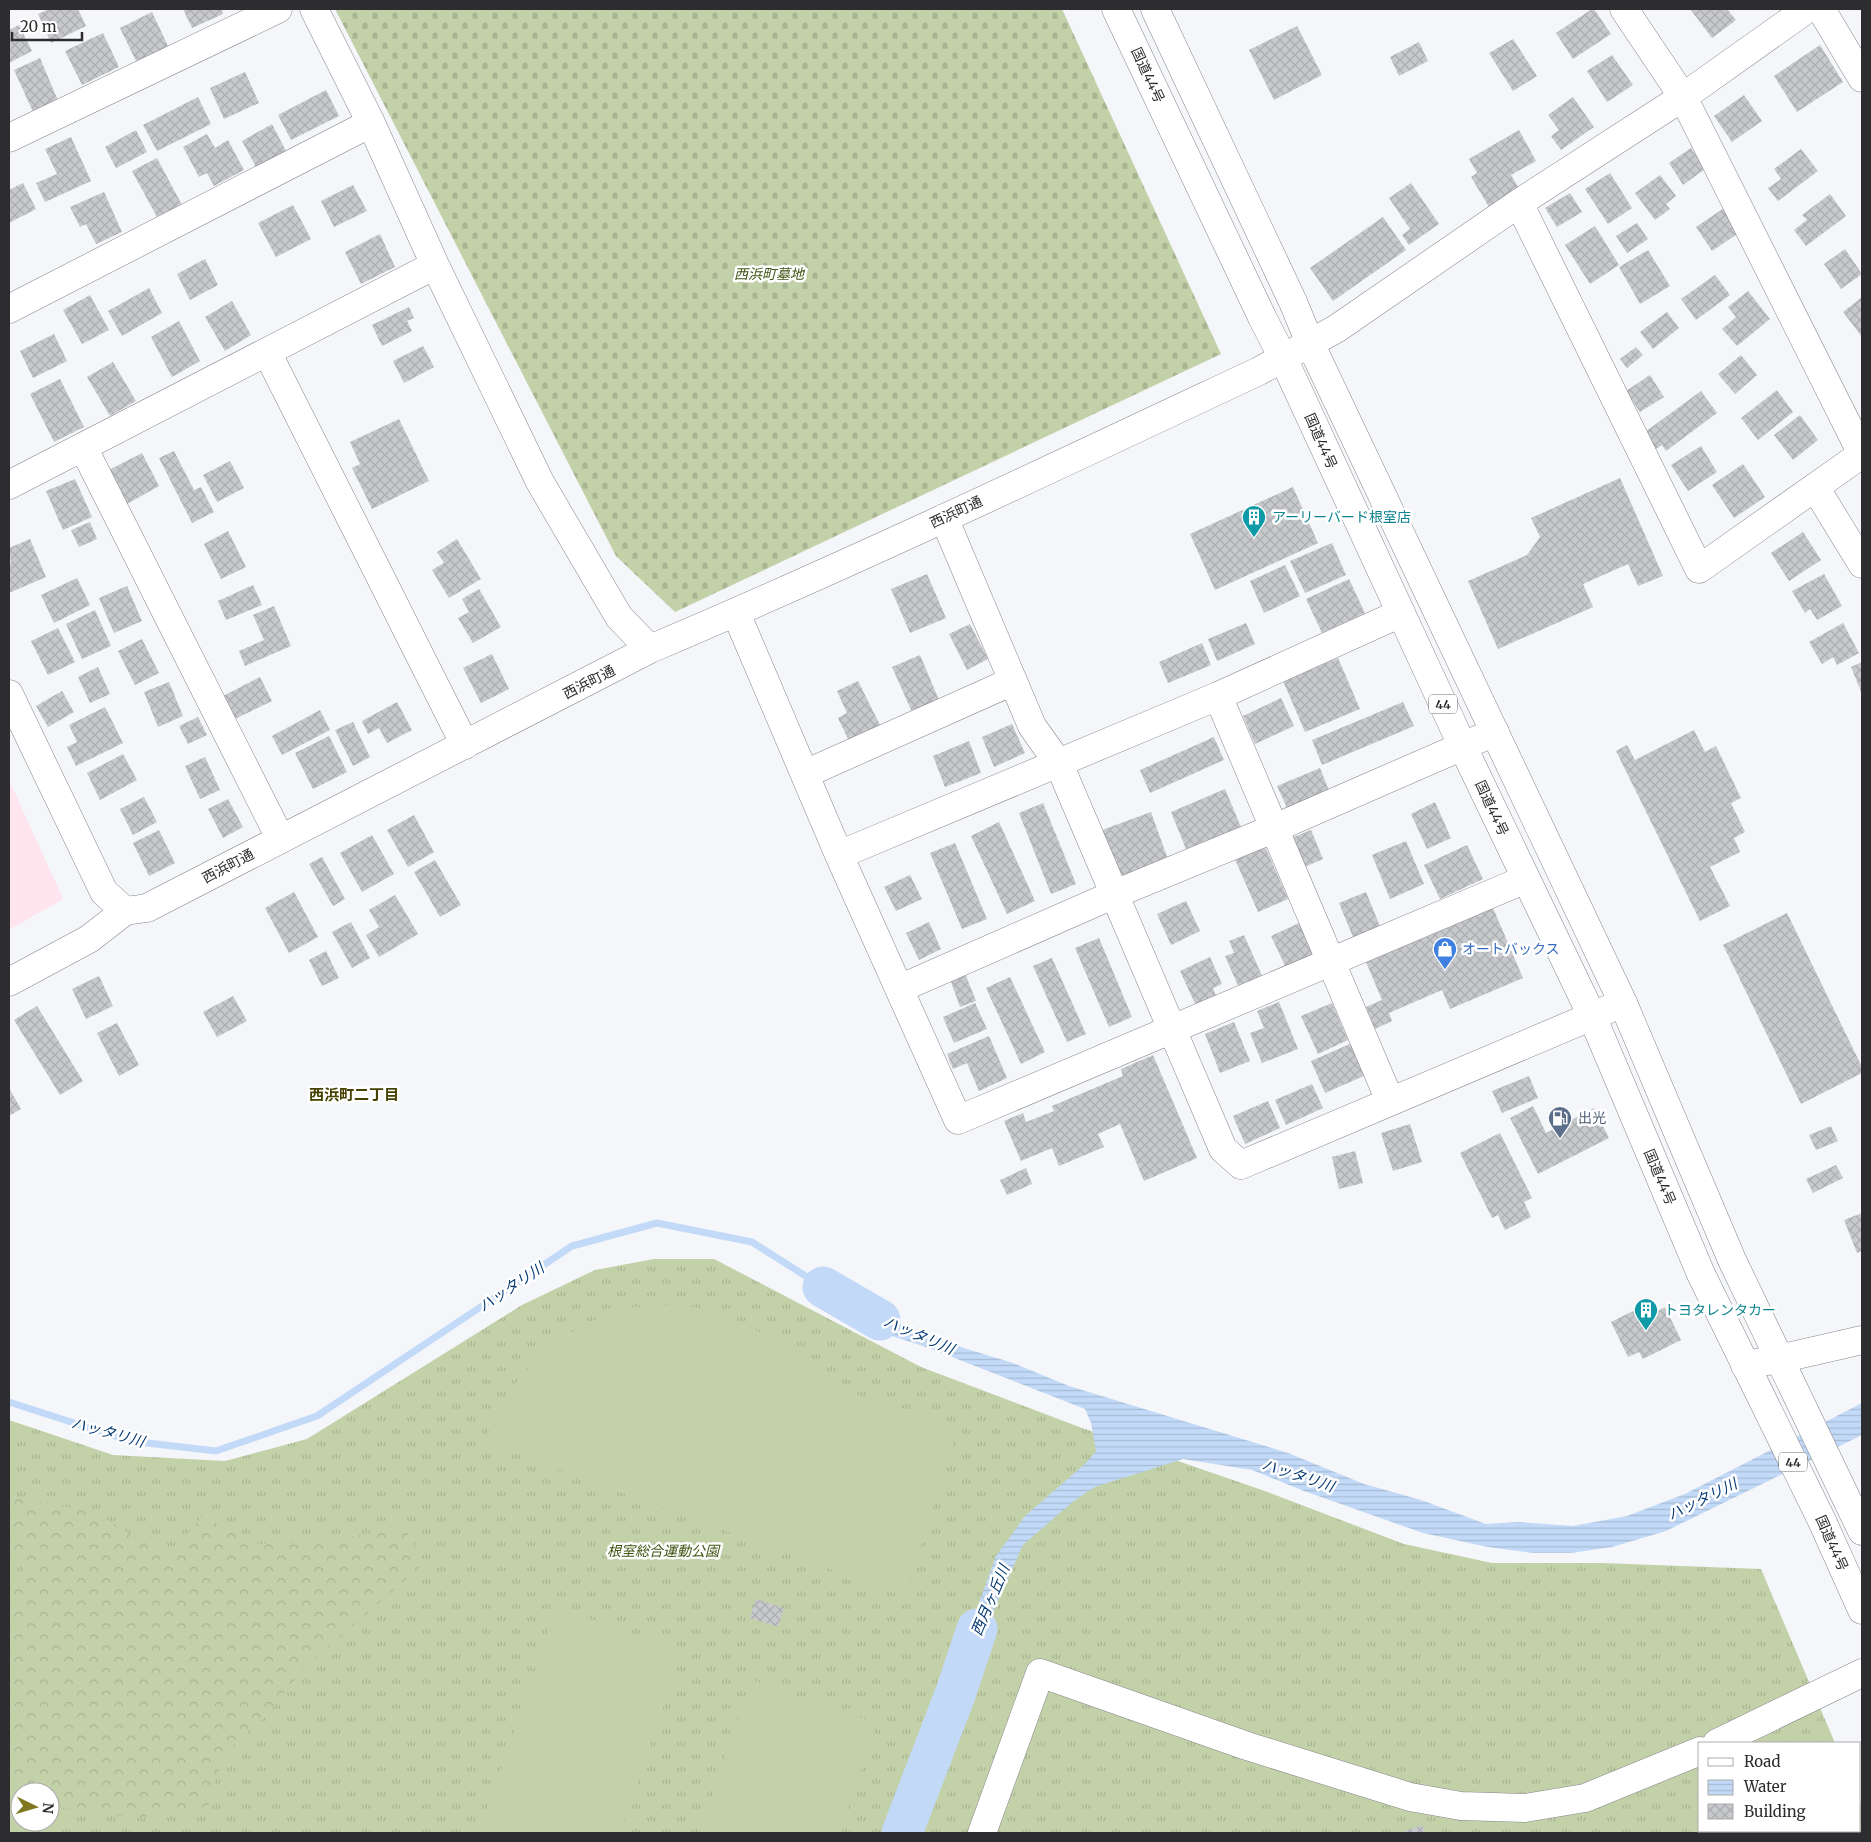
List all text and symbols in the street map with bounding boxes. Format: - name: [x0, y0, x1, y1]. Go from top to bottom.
- scale bar: [12, 10, 82, 42]
- text: 20 m: [20, 17, 57, 36]
- street label: 国道44号: [1127, 44, 1169, 106]
- park label: 西浜町墓地: [734, 265, 806, 283]
- street label: 国道44号: [1301, 410, 1341, 472]
- street label: 西浜町通: [927, 492, 985, 532]
- building icon: アーリーバード根室店: [1241, 504, 1267, 538]
- place label: アーリーバード根室店: [1272, 508, 1411, 526]
- street label: 西浜町通: [560, 661, 618, 703]
- road number: 44: [1429, 694, 1457, 714]
- street label: 国道44号: [1471, 777, 1513, 839]
- street label: 西浜町通: [199, 845, 257, 887]
- shop icon: オートバックス: [1432, 936, 1458, 970]
- place label: オートバックス: [1462, 940, 1560, 958]
- district label: 西浜町二丁目: [309, 1085, 399, 1104]
- fuel station icon: 出光: [1547, 1105, 1573, 1139]
- place label: 出光: [1578, 1109, 1606, 1127]
- street label: 国道44号: [1640, 1146, 1680, 1208]
- water label: ハッタリ川: [475, 1257, 549, 1316]
- building icon: トヨタレンタカー: [1633, 1297, 1659, 1331]
- place label: トヨタレンタカー: [1664, 1301, 1776, 1319]
- water label: ハッタリ川: [881, 1312, 959, 1359]
- water label: ハッタリ川: [69, 1413, 149, 1451]
- road number: 44: [1779, 1452, 1807, 1471]
- water label: ハッタリ川: [1259, 1454, 1338, 1496]
- water label: ハッタリ川: [1664, 1473, 1742, 1524]
- street label: 国道44号: [1812, 1512, 1852, 1574]
- park label: 根室総合運動公園: [607, 1542, 721, 1560]
- water label: 西月ヶ丘川: [967, 1560, 1014, 1638]
- legend: [1698, 1742, 1861, 1832]
- text: Road: [1744, 1752, 1780, 1771]
- text: Water: [1743, 1777, 1787, 1796]
- north arrow: [10, 1782, 60, 1832]
- text: N: [39, 1802, 57, 1814]
- text: Building: [1744, 1802, 1806, 1821]

